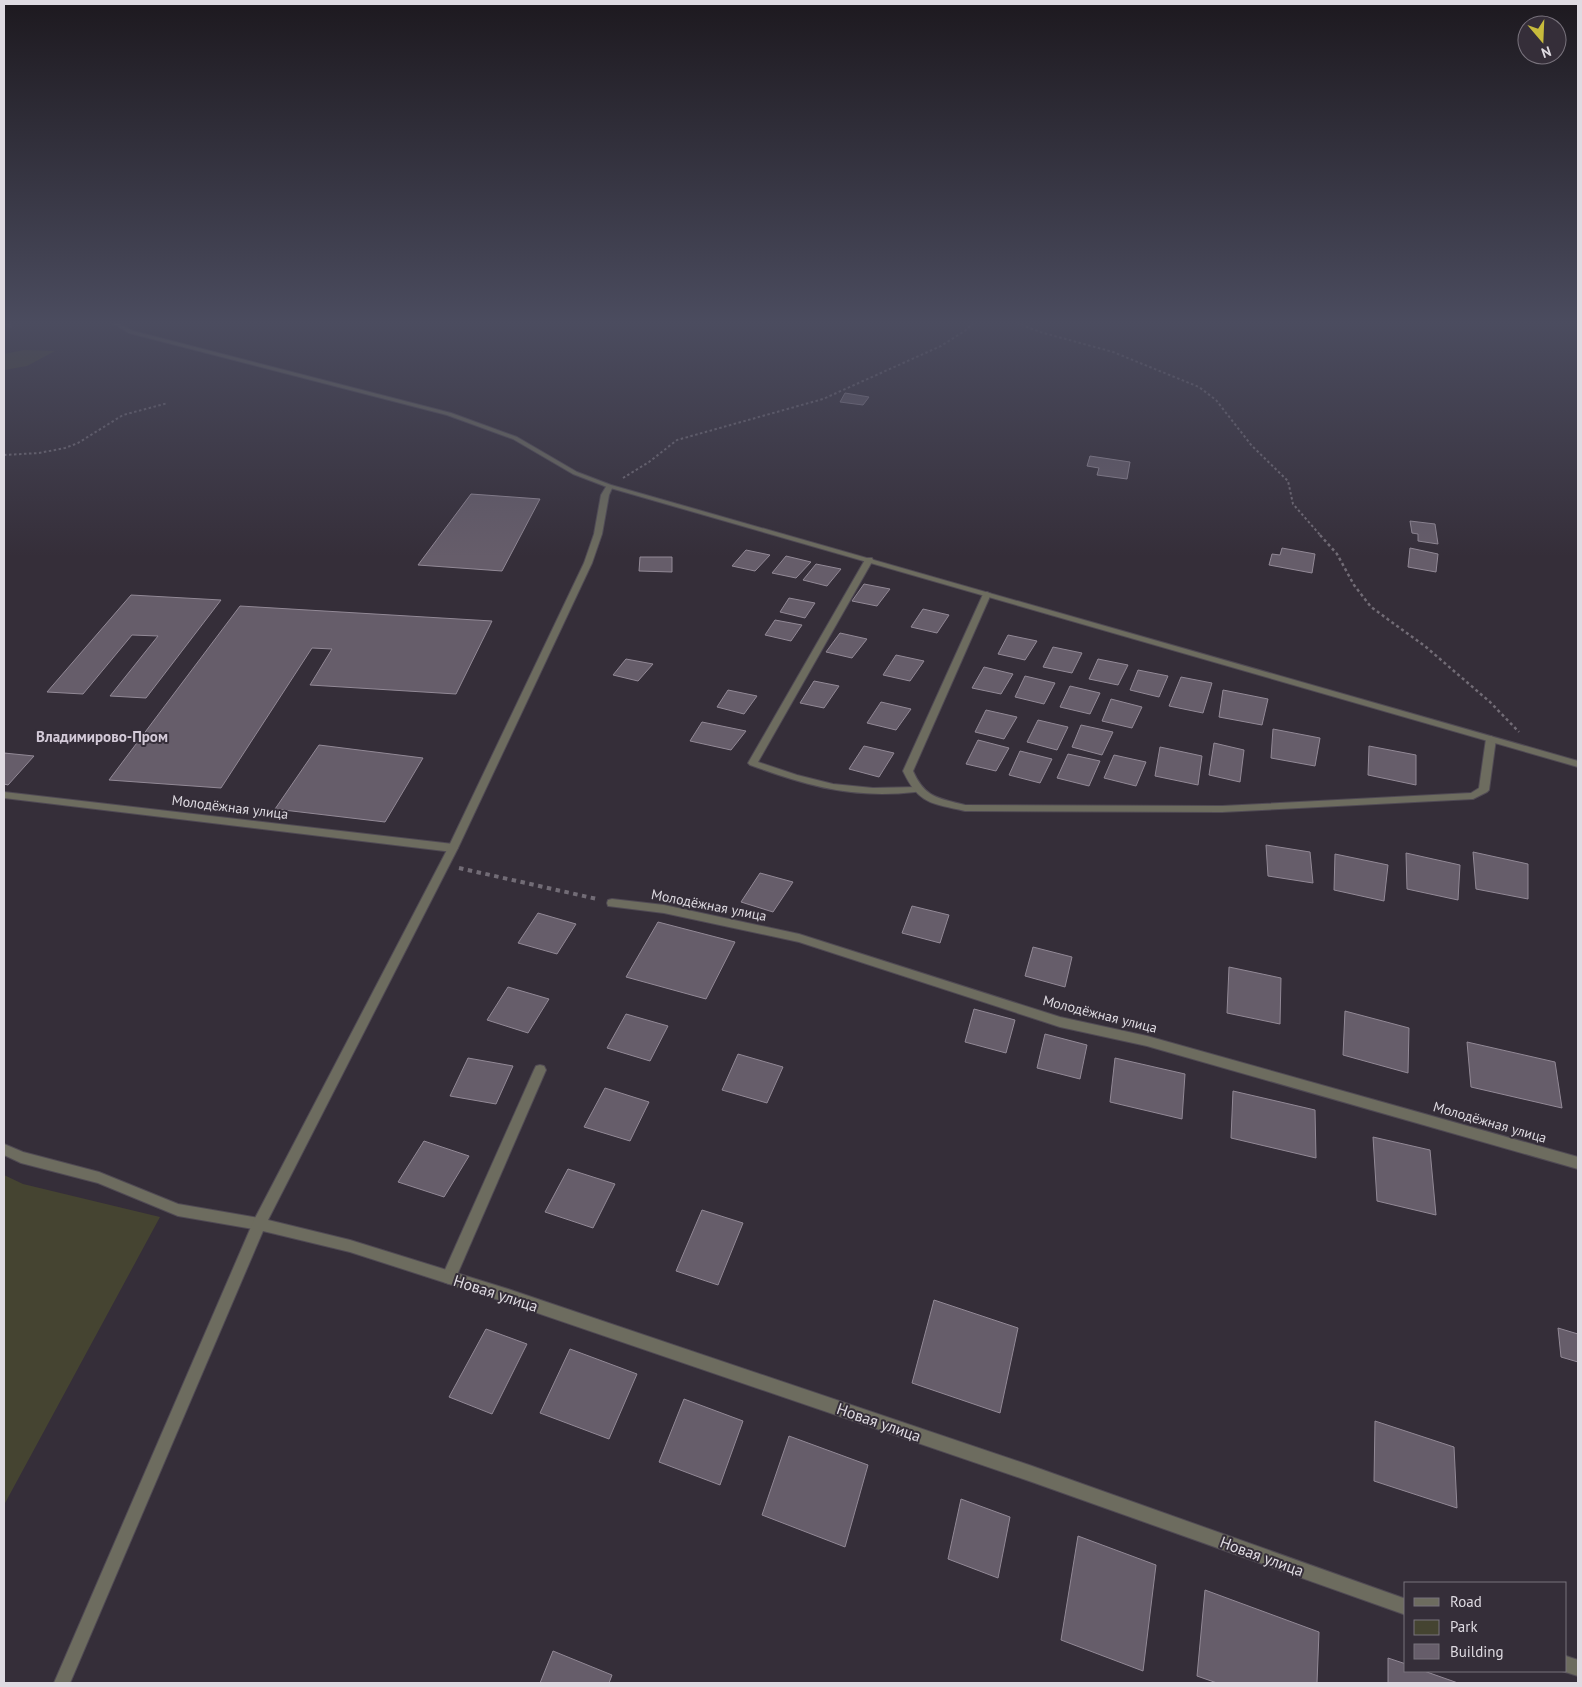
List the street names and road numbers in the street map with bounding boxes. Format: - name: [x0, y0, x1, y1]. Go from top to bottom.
- street label: Молодёжная улица: [171, 791, 289, 823]
- street label: Молодёжная улица: [650, 885, 768, 925]
- street label: Молодёжная улица: [1041, 991, 1159, 1037]
- street label: Молодёжная улица: [1431, 1097, 1549, 1147]
- street label: Новая улица: [451, 1270, 541, 1316]
- street label: Новая улица: [834, 1398, 924, 1446]
- street label: Новая улица: [1217, 1532, 1307, 1580]

